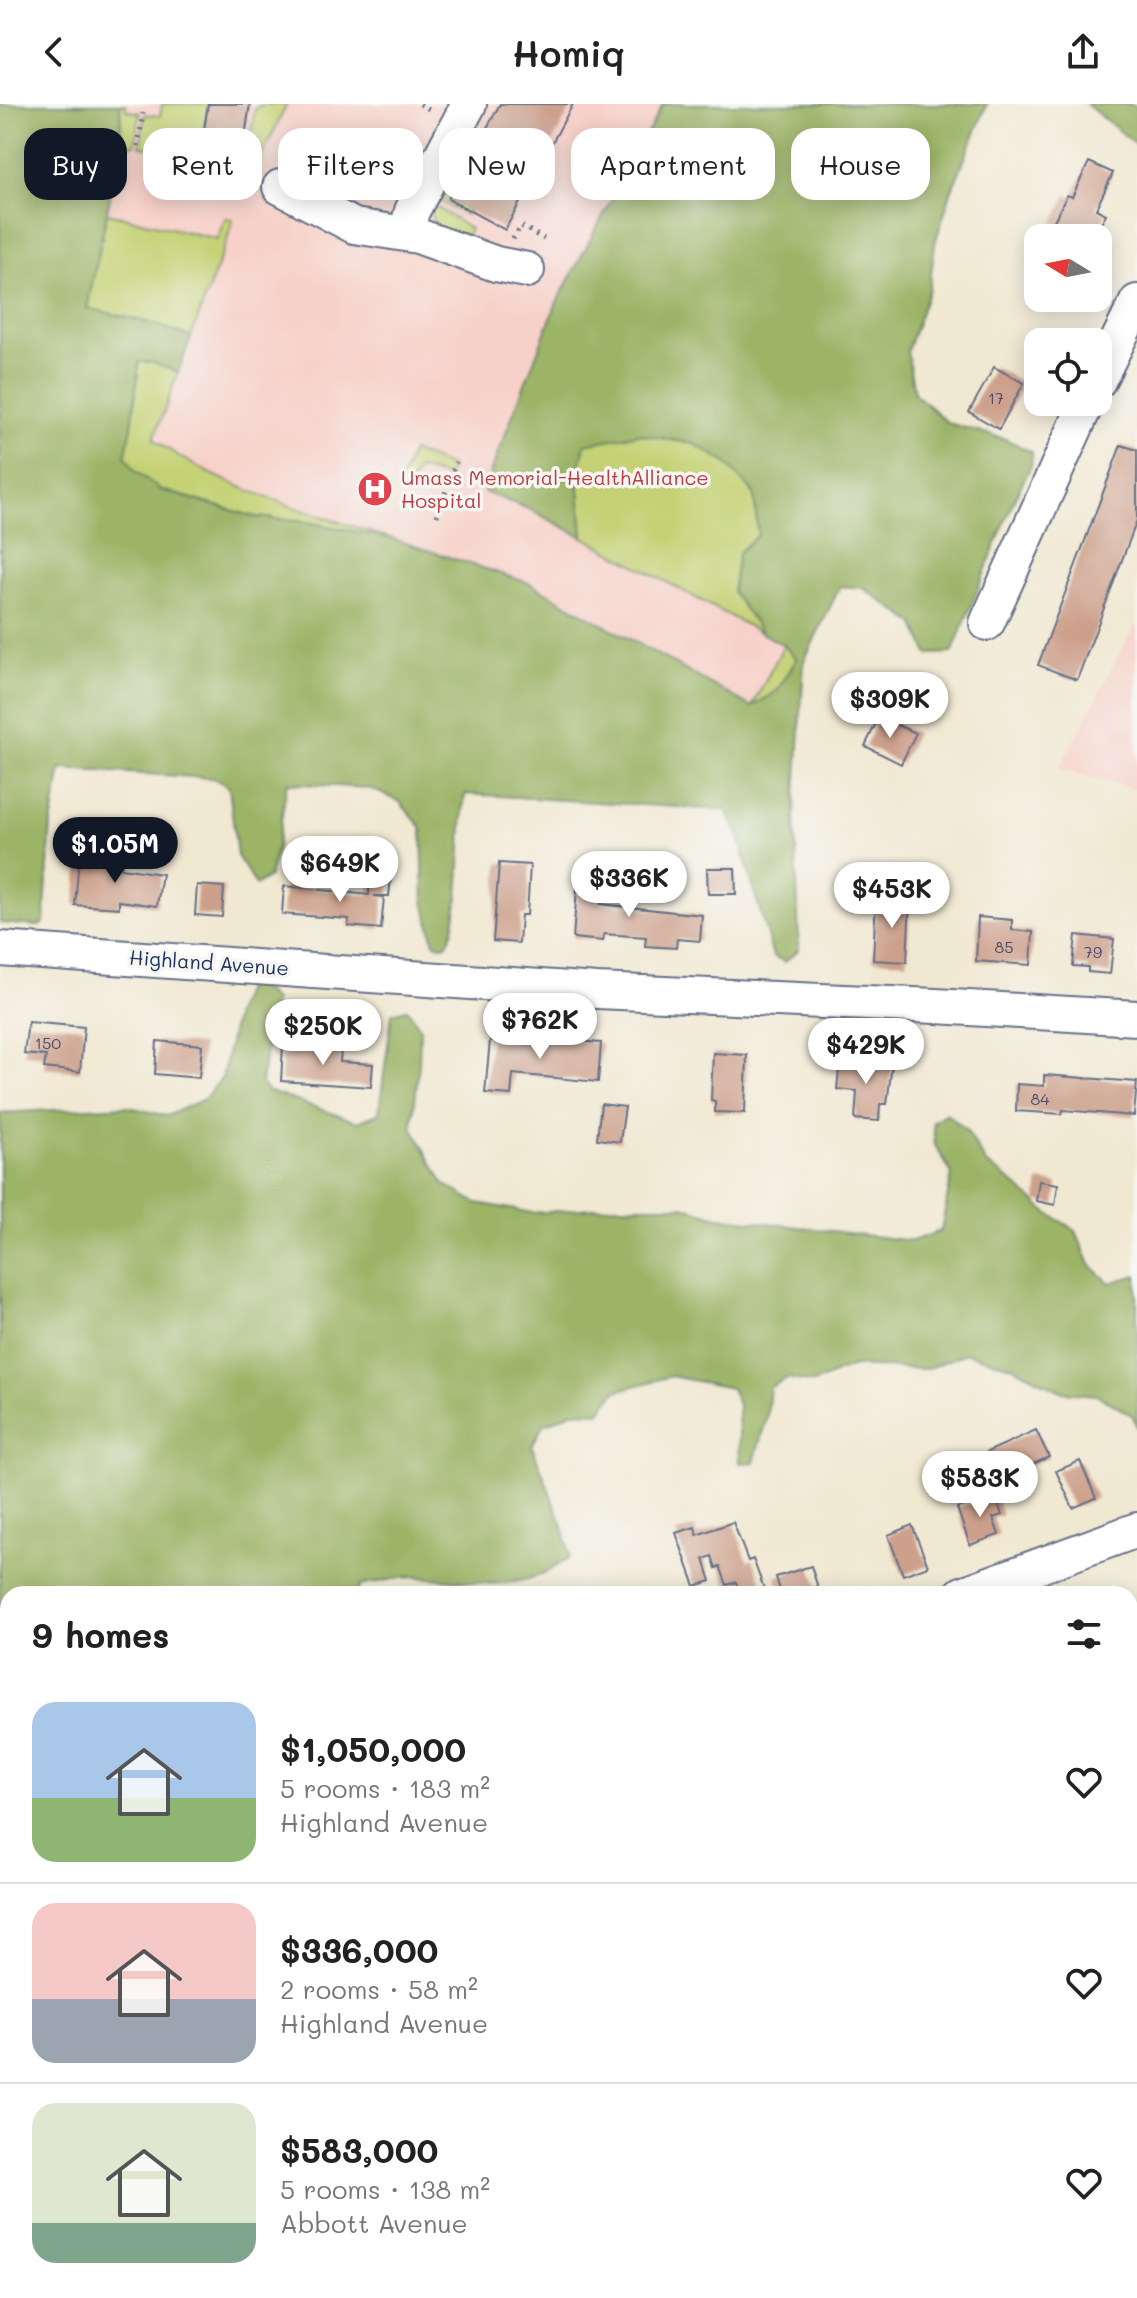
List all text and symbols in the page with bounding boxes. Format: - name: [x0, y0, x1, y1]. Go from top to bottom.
- text: Homiq: [512, 29, 625, 76]
- icon: back: [32, 30, 76, 74]
- icon: share: [1061, 30, 1105, 74]
- chip: Buy: [24, 128, 127, 200]
- chip: Rent: [143, 128, 262, 200]
- chip: Filters: [278, 128, 423, 200]
- chip: New: [439, 128, 555, 200]
- chip: Apartment: [571, 128, 775, 200]
- chip: House: [791, 128, 930, 200]
- north arrow: [1024, 224, 1112, 312]
- map controls: [1024, 224, 1112, 416]
- button: locate: [1024, 328, 1112, 416]
- house number: 17: [988, 387, 1004, 408]
- place label: Umass Memorial-HealthAlliance Hospital: [401, 464, 709, 513]
- hospital icon: Umass Memorial-HealthAlliance Hospital: [356, 470, 394, 508]
- pin: $309K: [834, 672, 946, 740]
- text: $309K: [849, 681, 931, 715]
- pin: $1.05M: [50, 817, 180, 885]
- text: $1.05M: [71, 826, 159, 860]
- pin: $649K: [284, 836, 396, 904]
- text: $649K: [299, 845, 381, 879]
- pin: $336K: [573, 851, 685, 919]
- text: $336K: [589, 860, 669, 894]
- pin: $453K: [836, 862, 948, 930]
- text: $453K: [852, 871, 932, 905]
- house number: 85: [994, 936, 1014, 957]
- house number: 79: [1084, 941, 1102, 962]
- street label: Highland Avenue: [128, 943, 290, 981]
- pin: $762K: [484, 993, 596, 1061]
- pin: $250K: [267, 999, 379, 1067]
- text: $762K: [501, 1002, 579, 1036]
- text: $250K: [283, 1008, 363, 1042]
- pin: $429K: [810, 1018, 922, 1086]
- text: $429K: [826, 1027, 906, 1061]
- house number: 150: [35, 1032, 61, 1053]
- house number: 84: [1030, 1088, 1050, 1109]
- pin: $583K: [924, 1451, 1036, 1519]
- text: $583K: [940, 1460, 1020, 1494]
- text: 9 homes: [32, 1612, 169, 1657]
- icon: filters: [1062, 1612, 1106, 1656]
- text: $1,050,000: [280, 1726, 466, 1771]
- icon: home: [96, 1734, 192, 1830]
- icon: heart: [1062, 1760, 1106, 1804]
- text: 5 rooms · 183 m²: [280, 1771, 490, 1805]
- text: Highland Avenue: [280, 1805, 488, 1839]
- text: $336,000: [280, 1927, 438, 1972]
- icon: home: [96, 1935, 192, 2031]
- icon: heart: [1062, 1961, 1106, 2005]
- text: 2 rooms · 58 m²: [280, 1972, 478, 2006]
- text: Highland Avenue: [280, 2006, 488, 2040]
- text: $583,000: [280, 2127, 438, 2172]
- icon: home: [96, 2135, 192, 2231]
- icon: heart: [1062, 2161, 1106, 2205]
- text: 5 rooms · 138 m²: [280, 2172, 490, 2206]
- text: Abbott Avenue: [280, 2206, 468, 2240]

